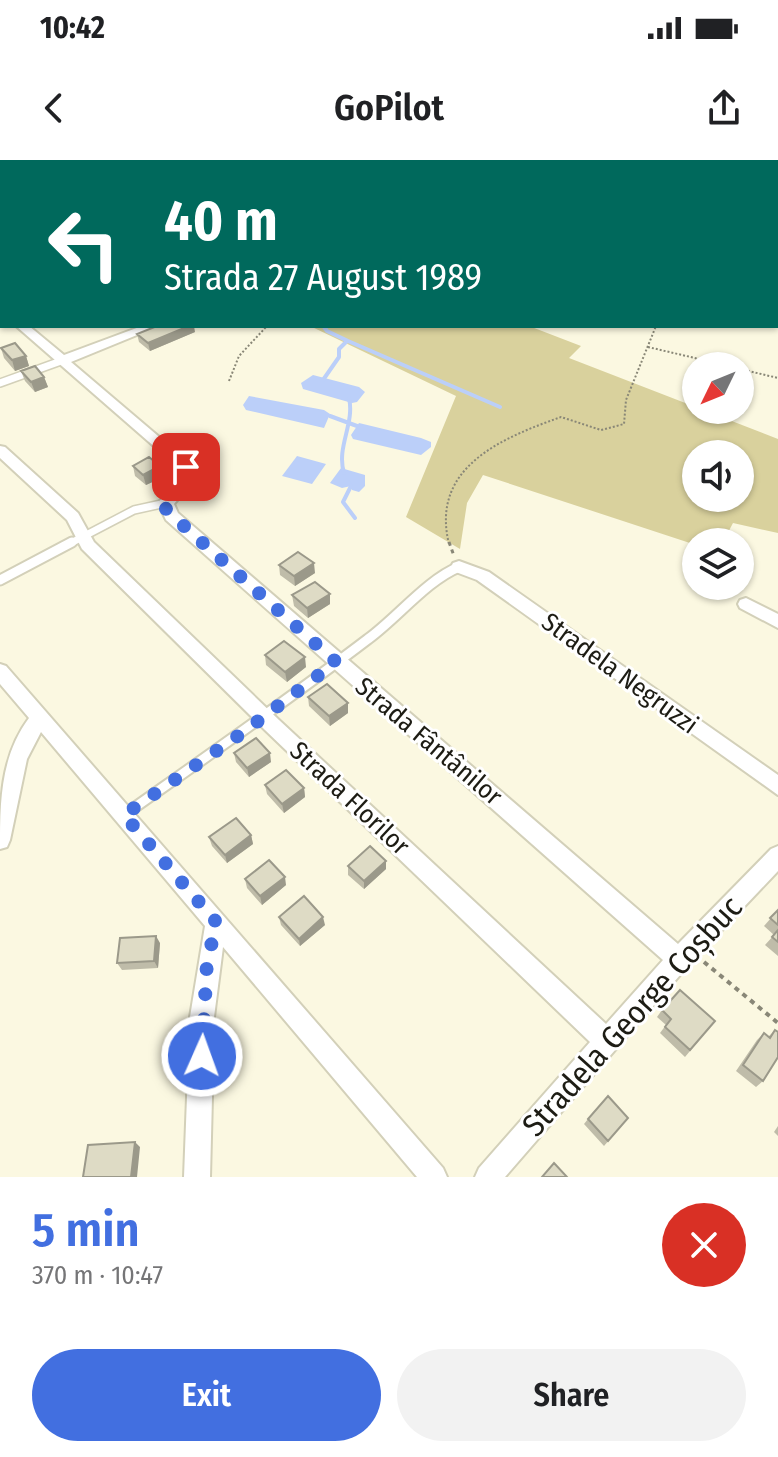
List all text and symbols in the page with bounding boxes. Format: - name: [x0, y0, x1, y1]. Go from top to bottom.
- text: 10:42: [40, 10, 105, 46]
- icon: back: [32, 86, 76, 130]
- text: GoPilot: [334, 86, 444, 130]
- icon: share: [702, 86, 746, 130]
- text: 40 m: [164, 188, 278, 255]
- icon: left: [32, 192, 136, 296]
- text: Strada 27 August 1989: [164, 256, 482, 300]
- north arrow: [682, 352, 754, 424]
- map controls: [682, 352, 754, 600]
- pin: [152, 433, 220, 501]
- button: sound: [682, 440, 754, 512]
- icon: arrive: [164, 445, 208, 489]
- button: layers: [682, 528, 754, 600]
- street label: Stradela Negruzzi: [536, 606, 704, 740]
- street label: Strada Fântânilor: [349, 671, 508, 812]
- street label: Strada Florilor: [284, 735, 416, 861]
- street label: Stradela George Coșbuc: [514, 888, 751, 1144]
- position arrow: [160, 1014, 244, 1098]
- text: 5 min: [32, 1201, 140, 1259]
- button: close: [662, 1203, 746, 1287]
- text: 370 m · 10:47: [32, 1260, 163, 1291]
- button: Exit: [32, 1349, 381, 1441]
- button: Share: [397, 1349, 746, 1441]

